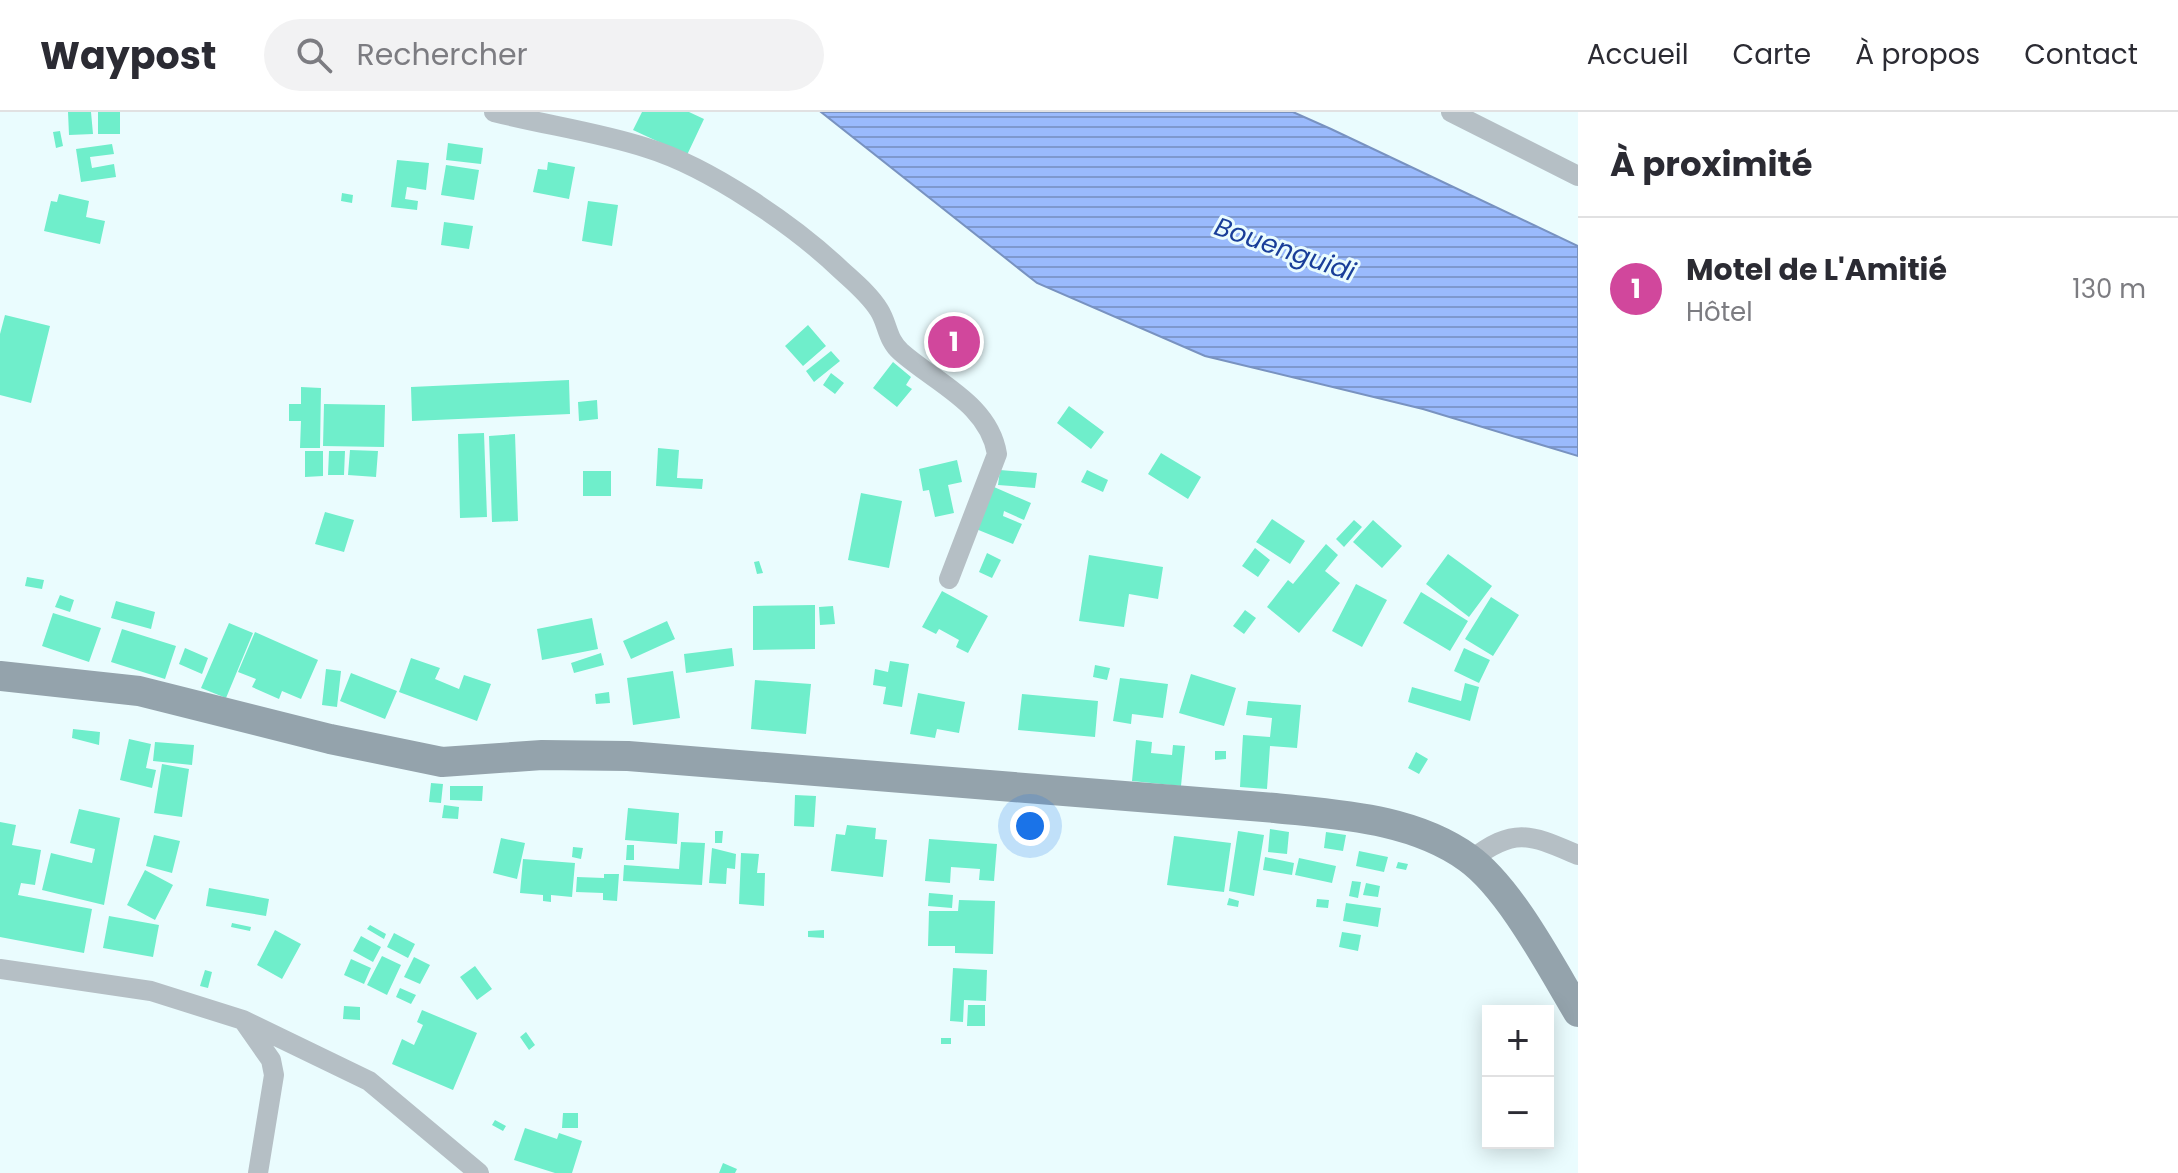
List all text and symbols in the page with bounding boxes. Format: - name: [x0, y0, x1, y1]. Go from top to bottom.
- search box: [264, 19, 824, 91]
- text: Waypost: [40, 29, 216, 82]
- icon: search: [292, 33, 336, 77]
- text: Rechercher: [356, 33, 528, 76]
- text: Accueil: [1587, 35, 1689, 74]
- text: Carte: [1733, 35, 1811, 74]
- text: À propos: [1855, 35, 1980, 74]
- text: Contact: [2024, 35, 2138, 74]
- text: À proximité: [1610, 140, 1812, 188]
- water label: Bouenguidi: [1210, 208, 1361, 290]
- text: Motel de L'Amitié: [1686, 248, 1947, 291]
- text: 1: [1631, 271, 1641, 307]
- text: 130 m: [2072, 271, 2146, 307]
- text: Hôtel: [1686, 294, 1753, 330]
- pin: 1: [928, 312, 980, 372]
- your location: [1010, 806, 1050, 846]
- map controls: [1482, 1005, 1554, 1149]
- button: +: [1482, 1005, 1554, 1077]
- button: −: [1482, 1077, 1554, 1149]

